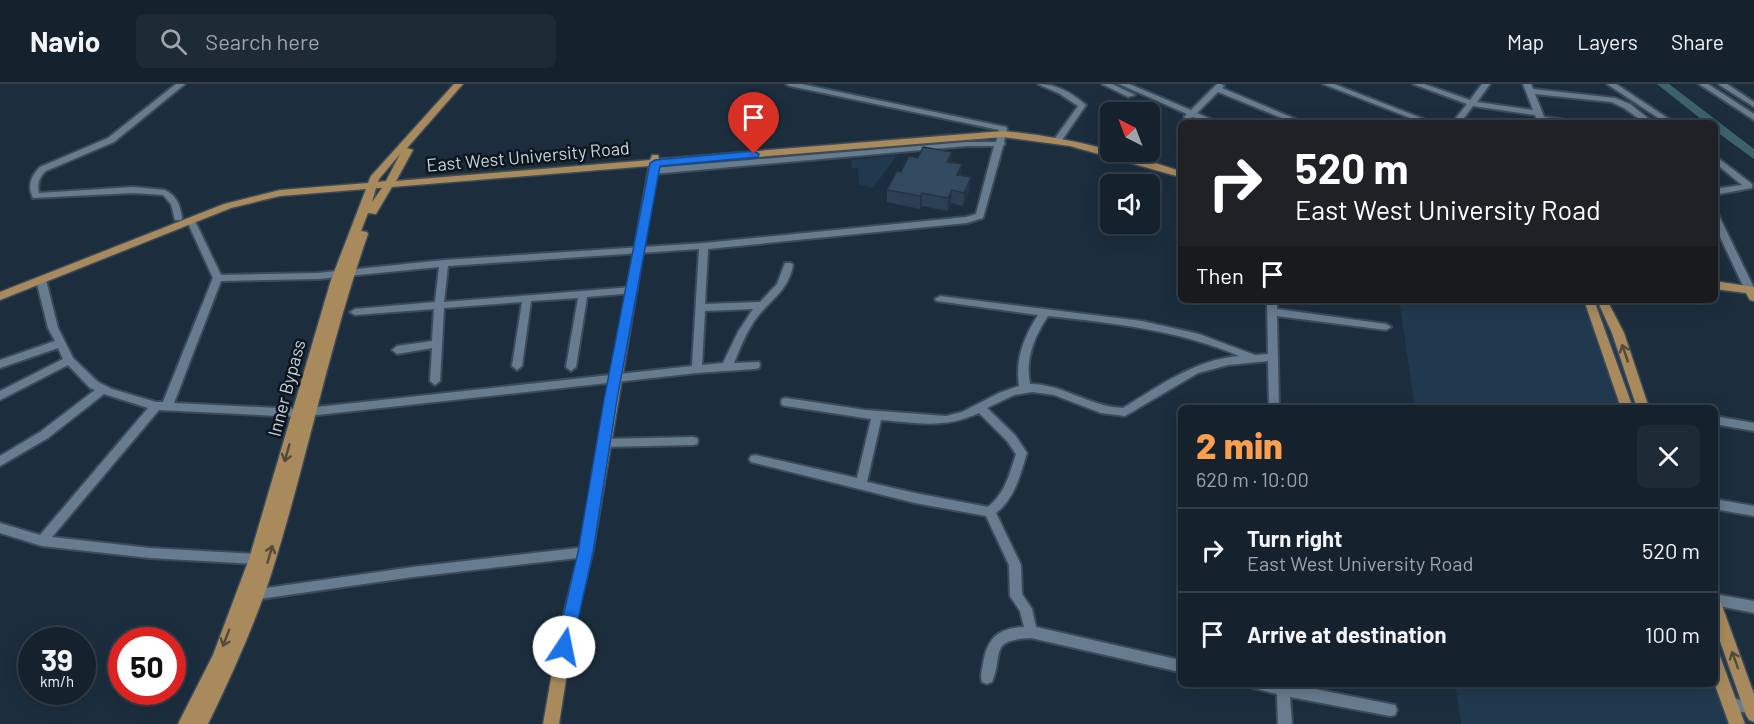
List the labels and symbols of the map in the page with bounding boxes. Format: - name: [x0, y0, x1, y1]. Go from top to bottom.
- pin: [728, 92, 779, 154]
- north arrow: [1100, 102, 1160, 162]
- street label: East West University Road: [426, 136, 630, 176]
- street label: Inner Bypass: [263, 337, 309, 439]
- one-way arrow: [1618, 344, 1629, 363]
- one-way arrow: [281, 443, 292, 462]
- one-way arrow: [265, 545, 276, 564]
- position arrow: [532, 615, 596, 679]
- speed limit sign: 50: [108, 627, 186, 705]
- one-way arrow: [220, 629, 231, 647]
- one-way arrow: [1728, 651, 1739, 670]

